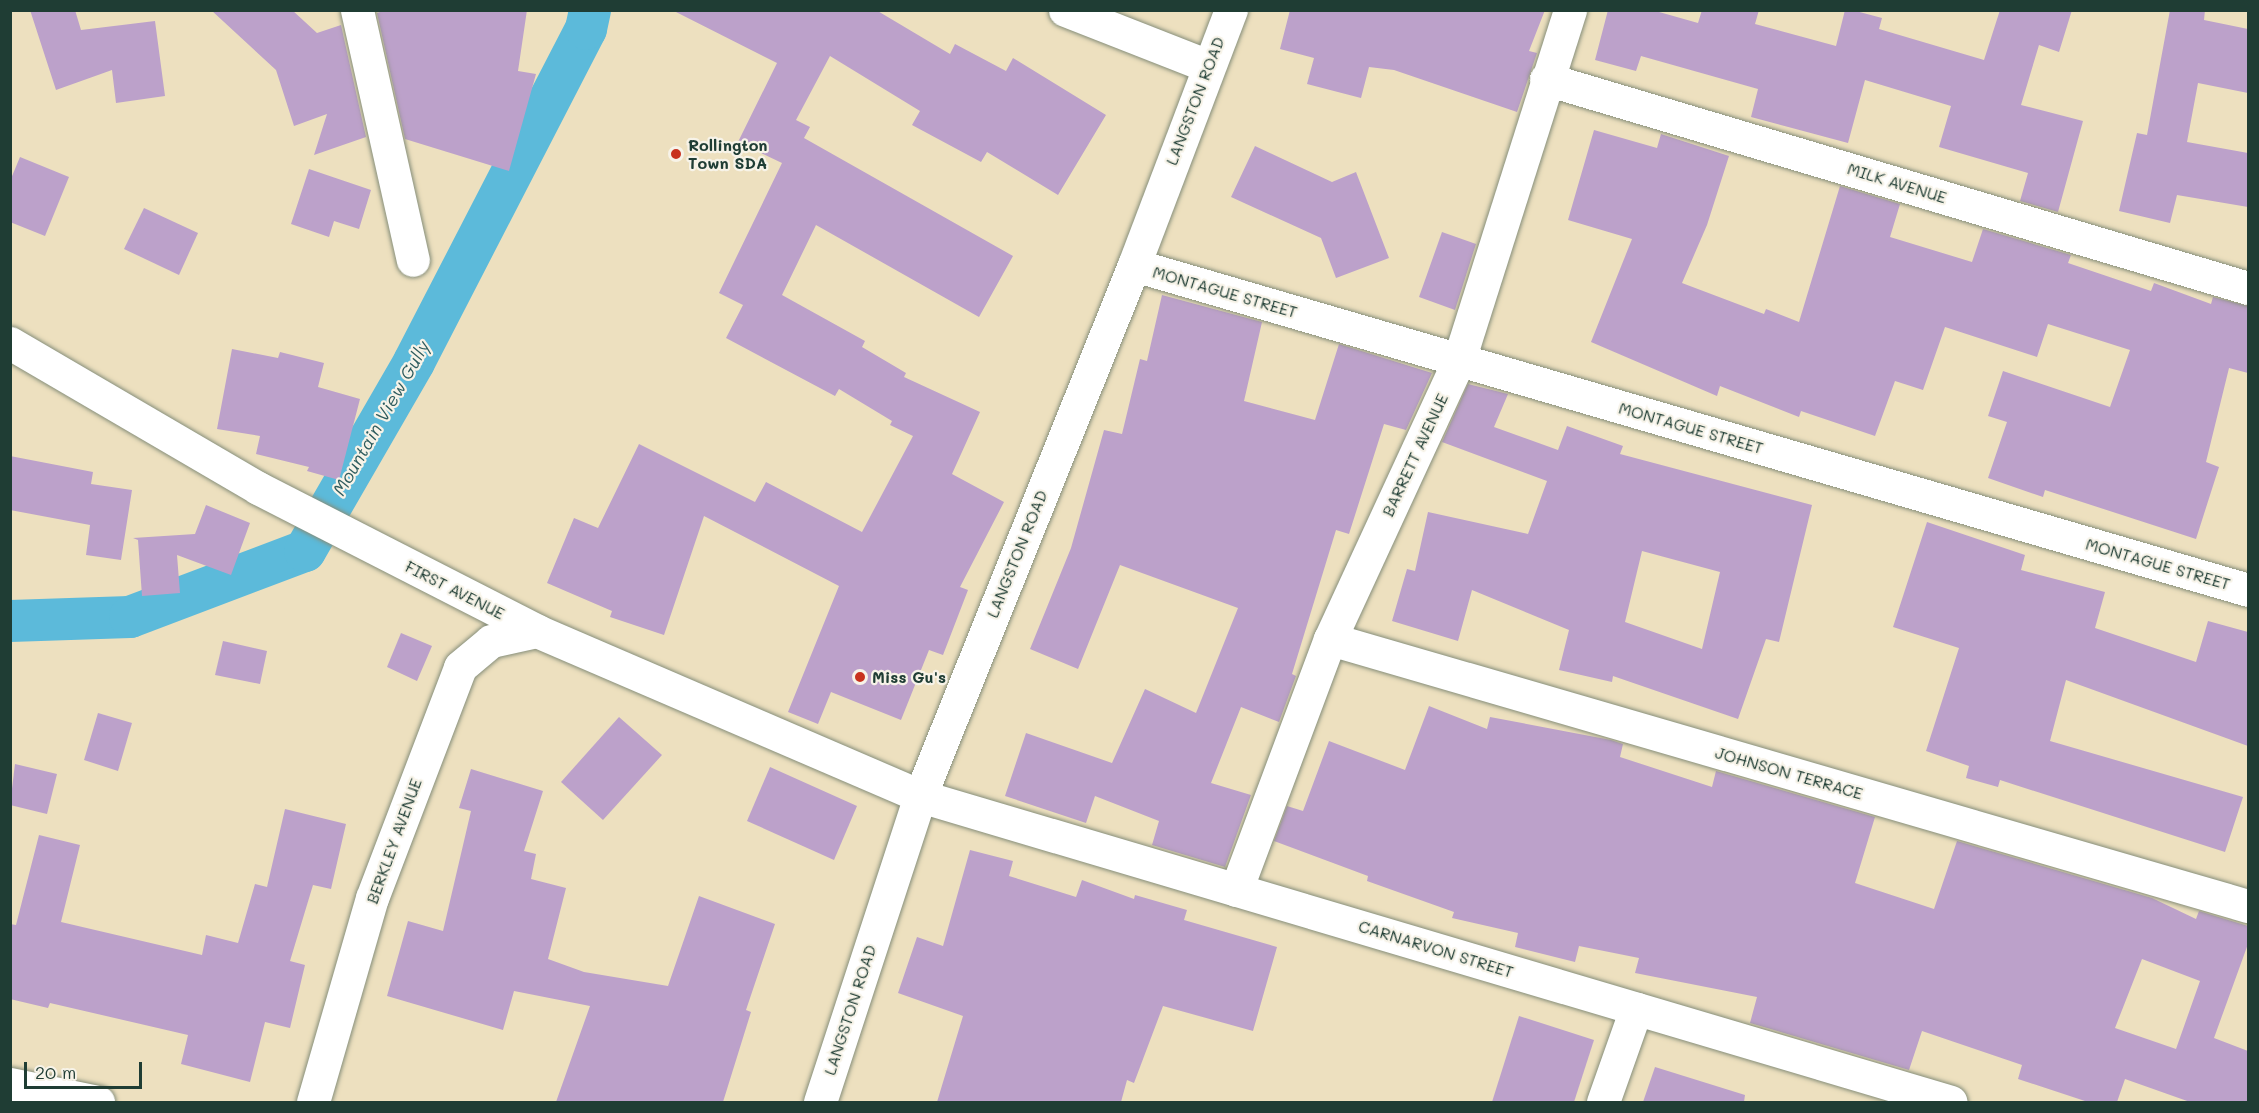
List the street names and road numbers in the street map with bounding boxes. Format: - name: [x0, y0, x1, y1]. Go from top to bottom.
- street label: LANGSTON ROAD: [1162, 34, 1228, 168]
- street label: MILK AVENUE: [1845, 159, 1949, 207]
- street label: MONTAGUE STREET: [1151, 262, 1299, 322]
- street label: BARRETT AVENUE: [1378, 390, 1452, 520]
- street label: MONTAGUE STREET: [1617, 398, 1765, 458]
- street label: LANGSTON ROAD: [983, 488, 1051, 620]
- street label: MONTAGUE STREET: [2084, 534, 2232, 594]
- street label: FIRST AVENUE: [402, 557, 508, 623]
- street label: JOHNSON TERRACE: [1713, 743, 1865, 803]
- street label: BERKLEY AVENUE: [362, 776, 426, 906]
- street label: CARNARVON STREET: [1356, 916, 1516, 982]
- street label: LANGSTON ROAD: [820, 943, 880, 1077]

